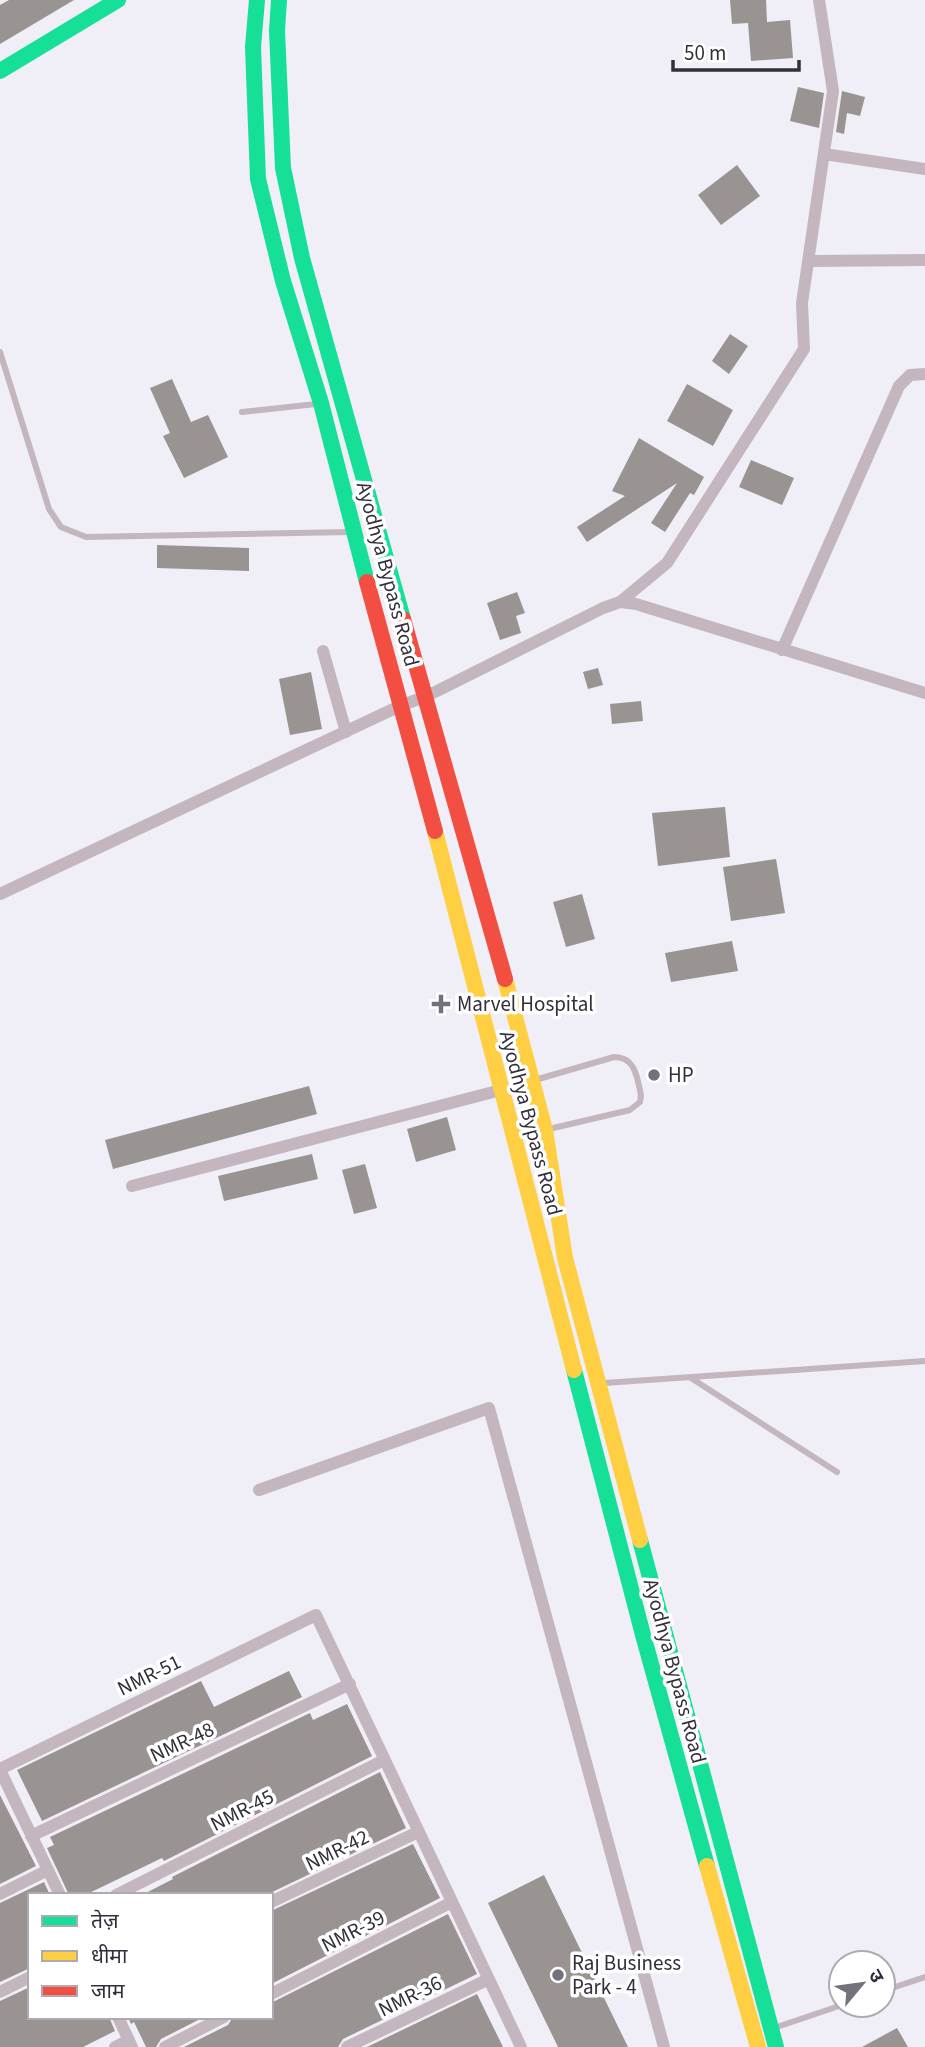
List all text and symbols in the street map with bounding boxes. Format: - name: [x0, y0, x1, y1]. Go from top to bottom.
- scale bar: [673, 28, 799, 72]
- text: 50 m: [684, 38, 726, 68]
- street label: Ayodhya Bypass Road: [349, 478, 427, 670]
- place label: Marvel Hospital: [457, 989, 594, 1019]
- marker: Marvel Hospital: [431, 994, 451, 1014]
- street label: Ayodhya Bypass Road: [492, 1027, 570, 1219]
- place label: HP: [668, 1060, 694, 1090]
- marker: HP: [646, 1067, 662, 1083]
- street label: Ayodhya Bypass Road: [636, 1575, 714, 1767]
- street label: NMR-51: [112, 1647, 186, 1703]
- street label: NMR-48: [145, 1714, 219, 1770]
- street label: NMR-45: [205, 1781, 279, 1839]
- street label: NMR-42: [300, 1822, 374, 1878]
- legend: [28, 1893, 273, 2019]
- street label: NMR-39: [316, 1902, 390, 1960]
- text: तेज़: [91, 1906, 119, 1936]
- text: धीमा: [91, 1941, 128, 1971]
- place label: Raj Business Park - 4: [572, 1948, 681, 2002]
- north arrow: [827, 1949, 897, 2019]
- text: उ: [861, 1965, 890, 1989]
- marker: Raj Business Park - 4: [550, 1967, 566, 1983]
- street label: NMR-36: [373, 1968, 447, 2024]
- text: जाम: [91, 1976, 125, 2006]

